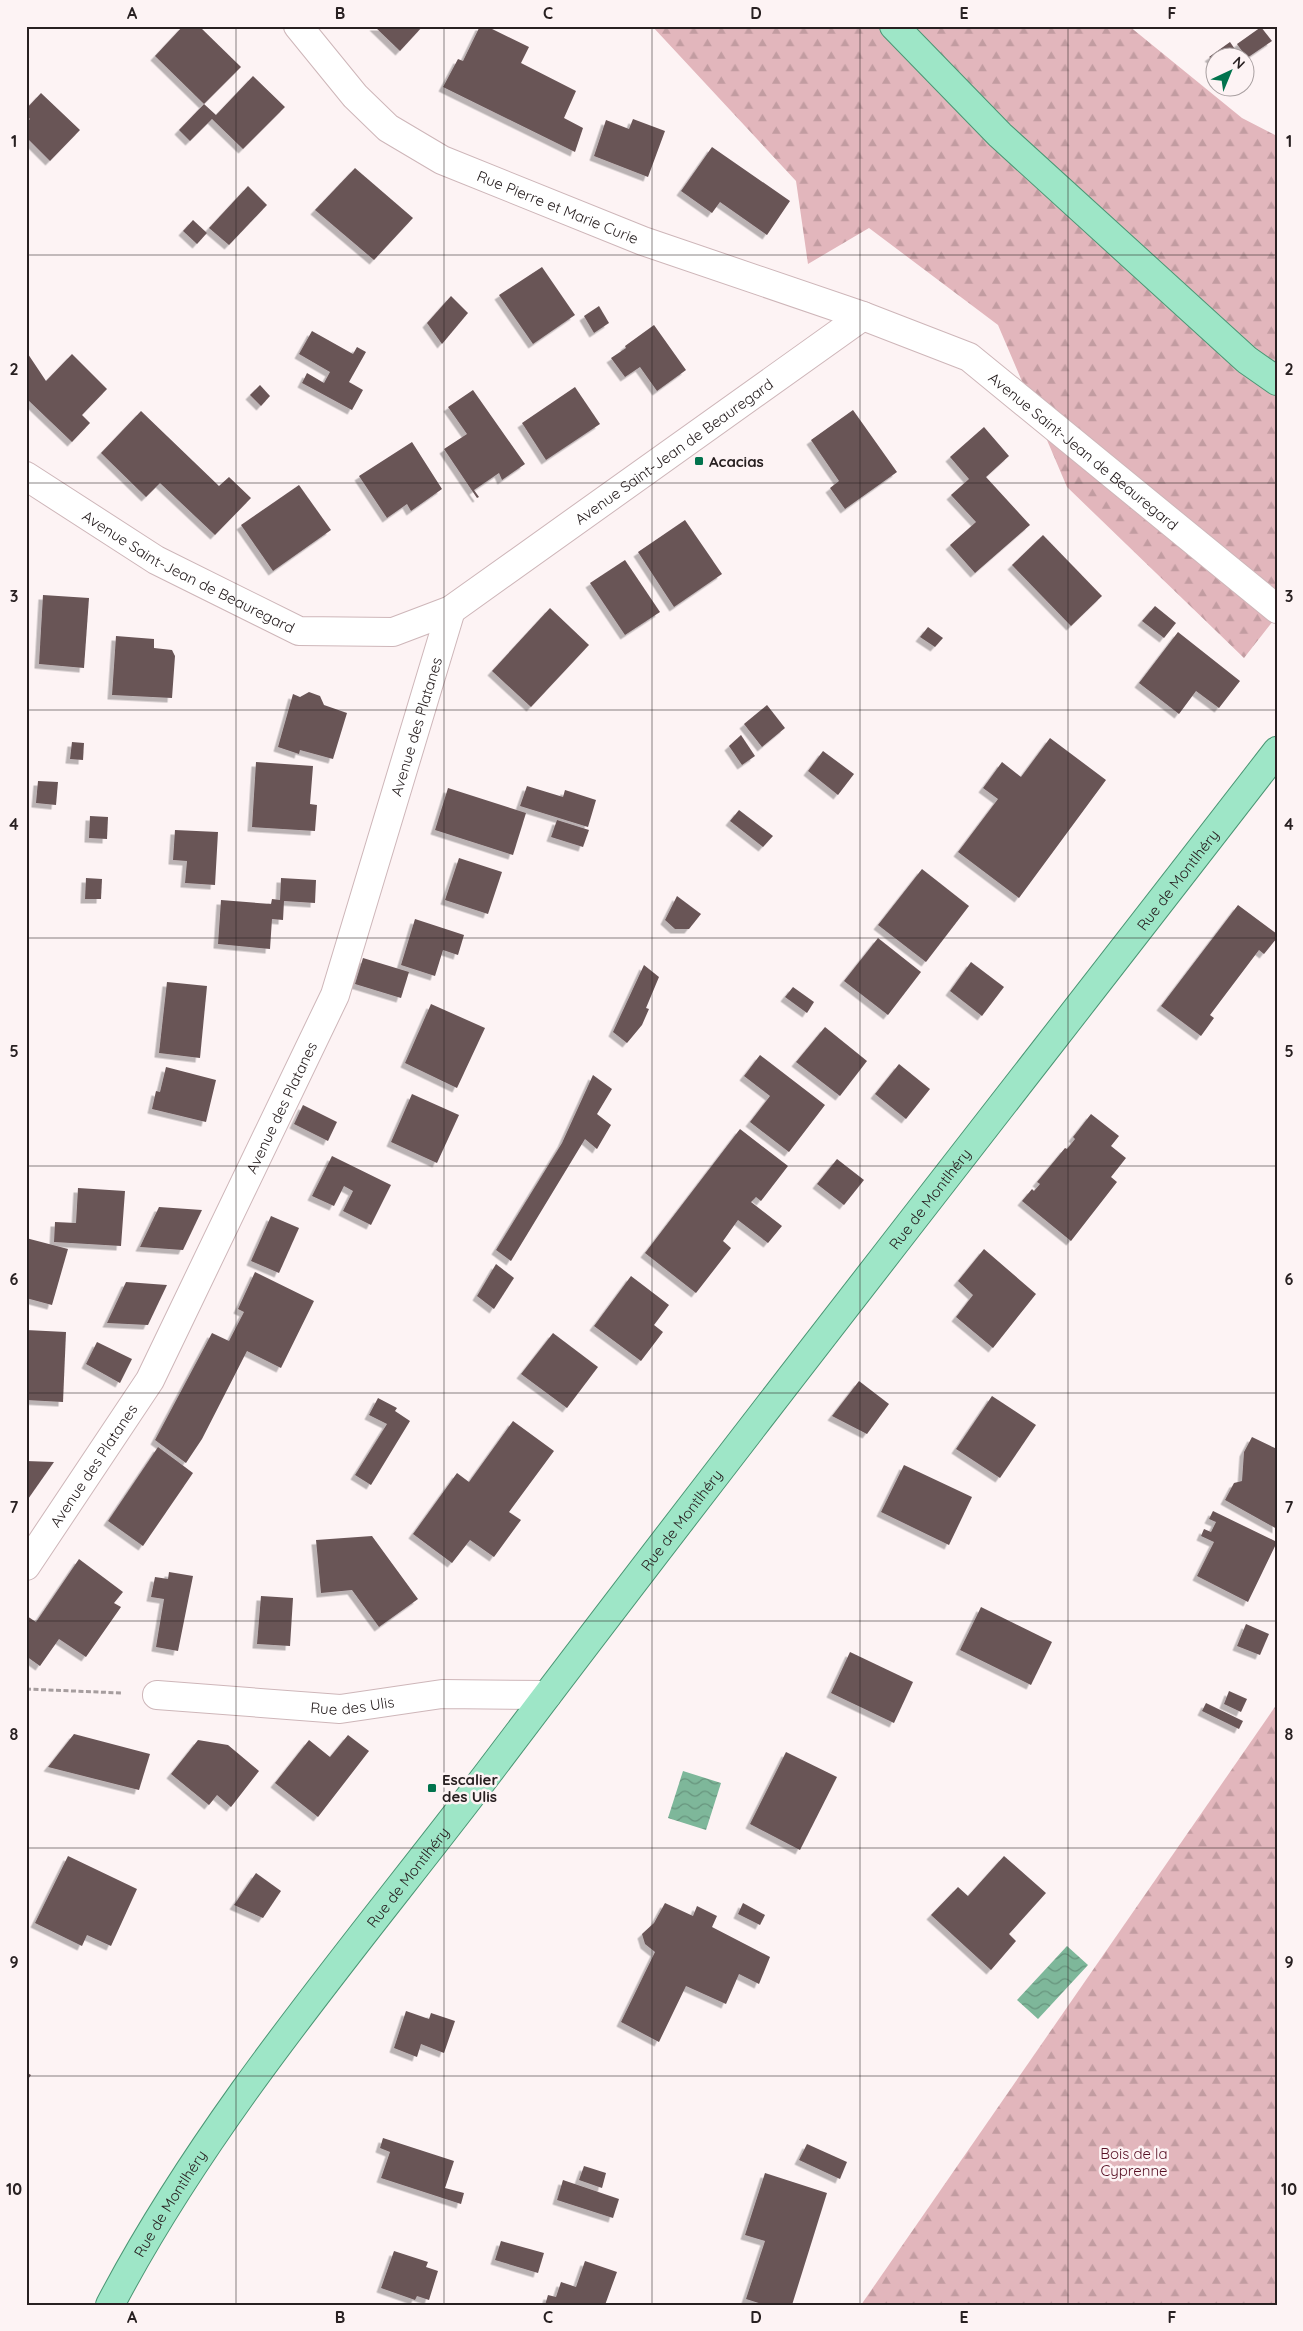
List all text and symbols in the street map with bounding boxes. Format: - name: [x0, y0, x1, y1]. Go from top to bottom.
- text: A: [127, 3, 138, 23]
- text: B: [335, 3, 345, 23]
- text: C: [543, 3, 553, 23]
- text: D: [750, 3, 762, 23]
- text: E: [959, 3, 969, 23]
- text: F: [1168, 3, 1177, 23]
- north arrow: [1206, 48, 1256, 98]
- text: N: [1229, 53, 1249, 73]
- text: 1: [11, 131, 17, 151]
- text: 1: [1286, 131, 1292, 151]
- street label: Rue Pierre et Marie Curie: [475, 166, 641, 248]
- text: 2: [9, 359, 19, 379]
- text: 2: [1284, 359, 1294, 379]
- street label: Avenue Saint-Jean de Beauregard: [985, 368, 1182, 534]
- street label: Avenue Saint-Jean de Beauregard: [571, 374, 777, 528]
- place label: Acacias: [709, 452, 764, 471]
- marker: Acacias: [693, 455, 705, 467]
- street label: Avenue Saint-Jean de Beauregard: [79, 506, 298, 637]
- text: 3: [10, 586, 18, 606]
- text: 3: [1285, 586, 1293, 606]
- street label: Avenue des Platanes: [386, 655, 446, 798]
- text: 4: [9, 814, 19, 834]
- text: 4: [1284, 814, 1294, 834]
- street label: Rue de Montlhéry: [1132, 825, 1223, 934]
- street label: Avenue des Platanes: [241, 1038, 321, 1176]
- text: 5: [9, 1041, 19, 1061]
- text: 5: [1284, 1041, 1294, 1061]
- street label: Rue de Montlhéry: [884, 1144, 975, 1253]
- text: 6: [10, 1269, 19, 1289]
- text: 6: [1285, 1269, 1294, 1289]
- street label: Avenue des Platanes: [45, 1400, 141, 1531]
- street label: Rue de Montlhéry: [636, 1465, 726, 1574]
- text: 7: [10, 1497, 19, 1517]
- text: 7: [1285, 1497, 1294, 1517]
- street label: Rue des Ulis: [310, 1692, 395, 1719]
- text: 8: [10, 1724, 19, 1744]
- text: 8: [1285, 1724, 1294, 1744]
- place label: Escalier des Ulis: [442, 1770, 498, 1806]
- marker: Escalier des Ulis: [426, 1782, 438, 1794]
- street label: Rue de Montlhéry: [362, 1823, 453, 1931]
- text: 9: [9, 1952, 19, 1972]
- text: 9: [1284, 1952, 1294, 1972]
- park label: Bois de la Cyprenne: [1100, 2144, 1168, 2180]
- street label: Rue de Montlhéry: [129, 2146, 210, 2260]
- text: 10: [6, 2179, 22, 2199]
- text: 10: [1281, 2179, 1297, 2199]
- text: A: [127, 2307, 138, 2327]
- text: B: [335, 2307, 345, 2327]
- text: C: [543, 2307, 553, 2327]
- text: D: [750, 2307, 762, 2327]
- text: E: [959, 2307, 969, 2327]
- text: F: [1168, 2307, 1177, 2327]

